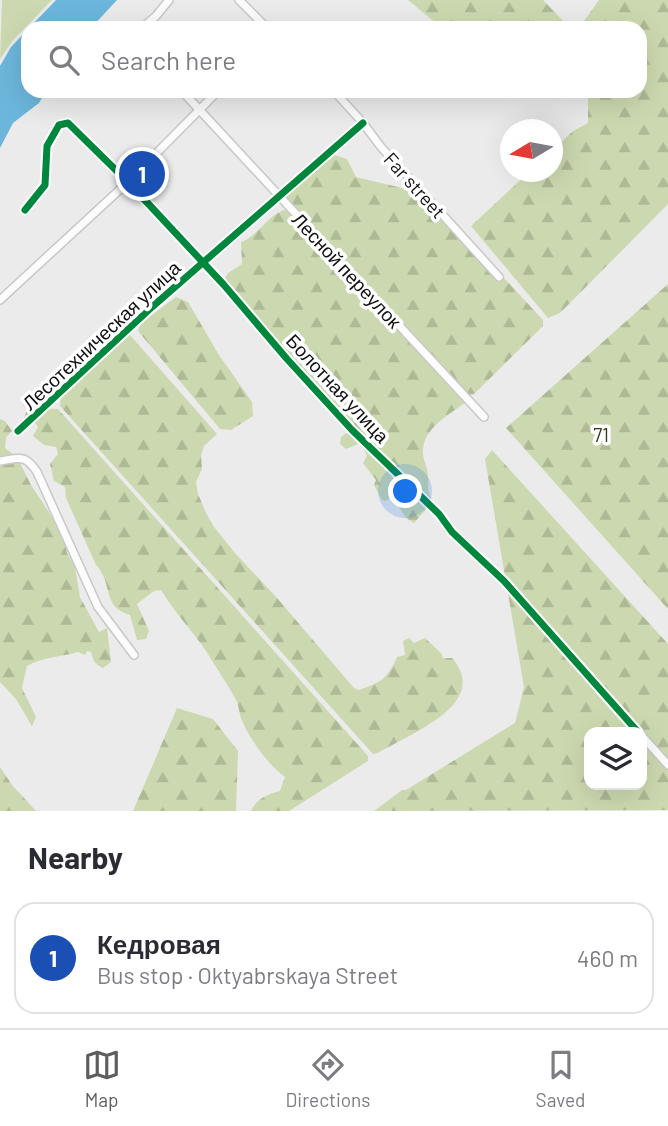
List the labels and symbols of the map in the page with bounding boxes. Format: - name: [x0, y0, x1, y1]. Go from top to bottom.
- north arrow: [500, 119, 563, 182]
- street label: Far street: [380, 147, 450, 223]
- pin: 1: [119, 148, 165, 200]
- street label: Лесной переулок: [288, 208, 407, 333]
- street label: Лесотехническая улица: [17, 255, 185, 414]
- street label: Болотная улица: [282, 329, 394, 447]
- park label: 71: [593, 423, 609, 446]
- your location: [388, 474, 422, 508]

